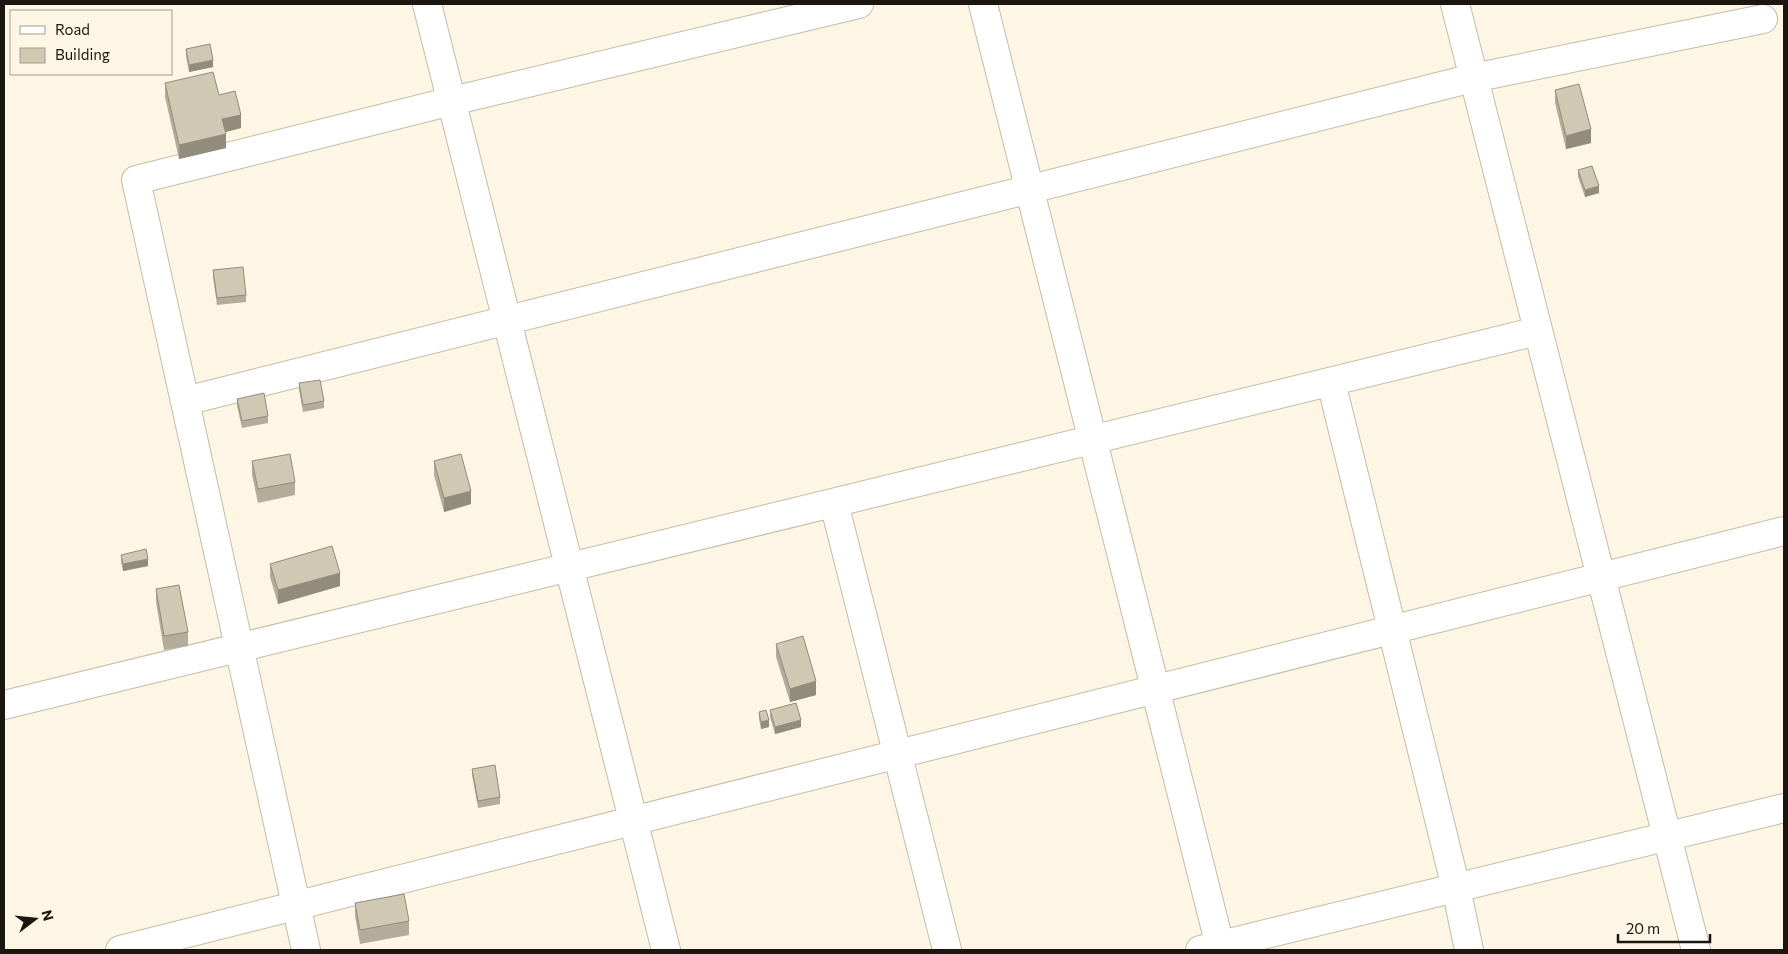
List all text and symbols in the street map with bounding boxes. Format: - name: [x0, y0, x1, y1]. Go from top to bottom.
- legend: [10, 10, 172, 75]
- text: Road: [55, 20, 90, 38]
- text: Building: [55, 45, 110, 63]
- north arrow: [10, 894, 60, 944]
- text: N: [38, 908, 58, 923]
- scale bar: [1618, 912, 1710, 944]
- text: 20 m: [1626, 919, 1660, 937]

